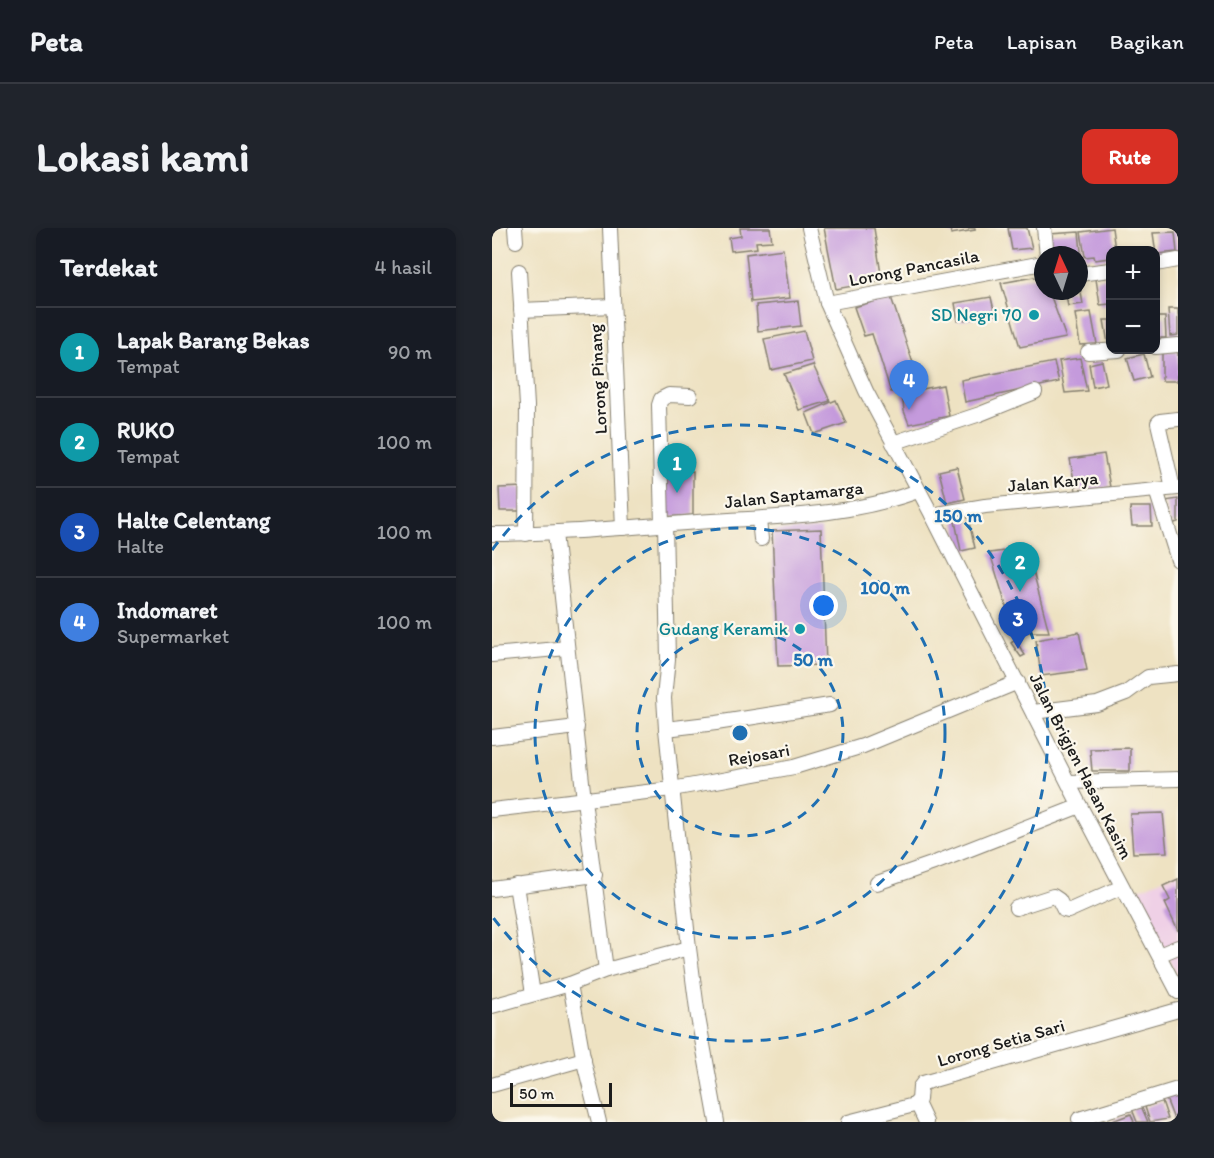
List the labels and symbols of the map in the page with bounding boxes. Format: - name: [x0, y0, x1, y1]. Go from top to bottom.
- street label: Lorong Pancasila: [847, 244, 982, 291]
- north arrow: [1034, 246, 1088, 300]
- place label: SD Negri 70: [931, 304, 1022, 326]
- marker: SD Negri 70: [1027, 308, 1041, 322]
- street label: Lorong Pinang: [584, 322, 612, 435]
- pin: 4: [890, 360, 928, 410]
- pin: 1: [658, 444, 696, 493]
- street label: Jalan Karya: [1007, 467, 1100, 497]
- street label: Jalan Saptamarga: [723, 477, 865, 513]
- text: 150 m: [934, 505, 983, 527]
- pin: 2: [1000, 542, 1040, 592]
- text: 100 m: [860, 577, 911, 599]
- your location: [809, 591, 838, 620]
- pin: 3: [998, 600, 1038, 649]
- place label: Gudang Keramik: [659, 618, 789, 640]
- marker: Gudang Keramik: [793, 622, 807, 636]
- text: 50 m: [793, 649, 834, 671]
- street label: Jalan Brigjen Hasan Kasim: [1024, 669, 1138, 863]
- centre of rings: [730, 723, 750, 743]
- street label: Rejosari: [727, 739, 791, 771]
- street label: Lorong Setia Sari: [935, 1014, 1067, 1072]
- scale bar: [510, 1080, 612, 1108]

